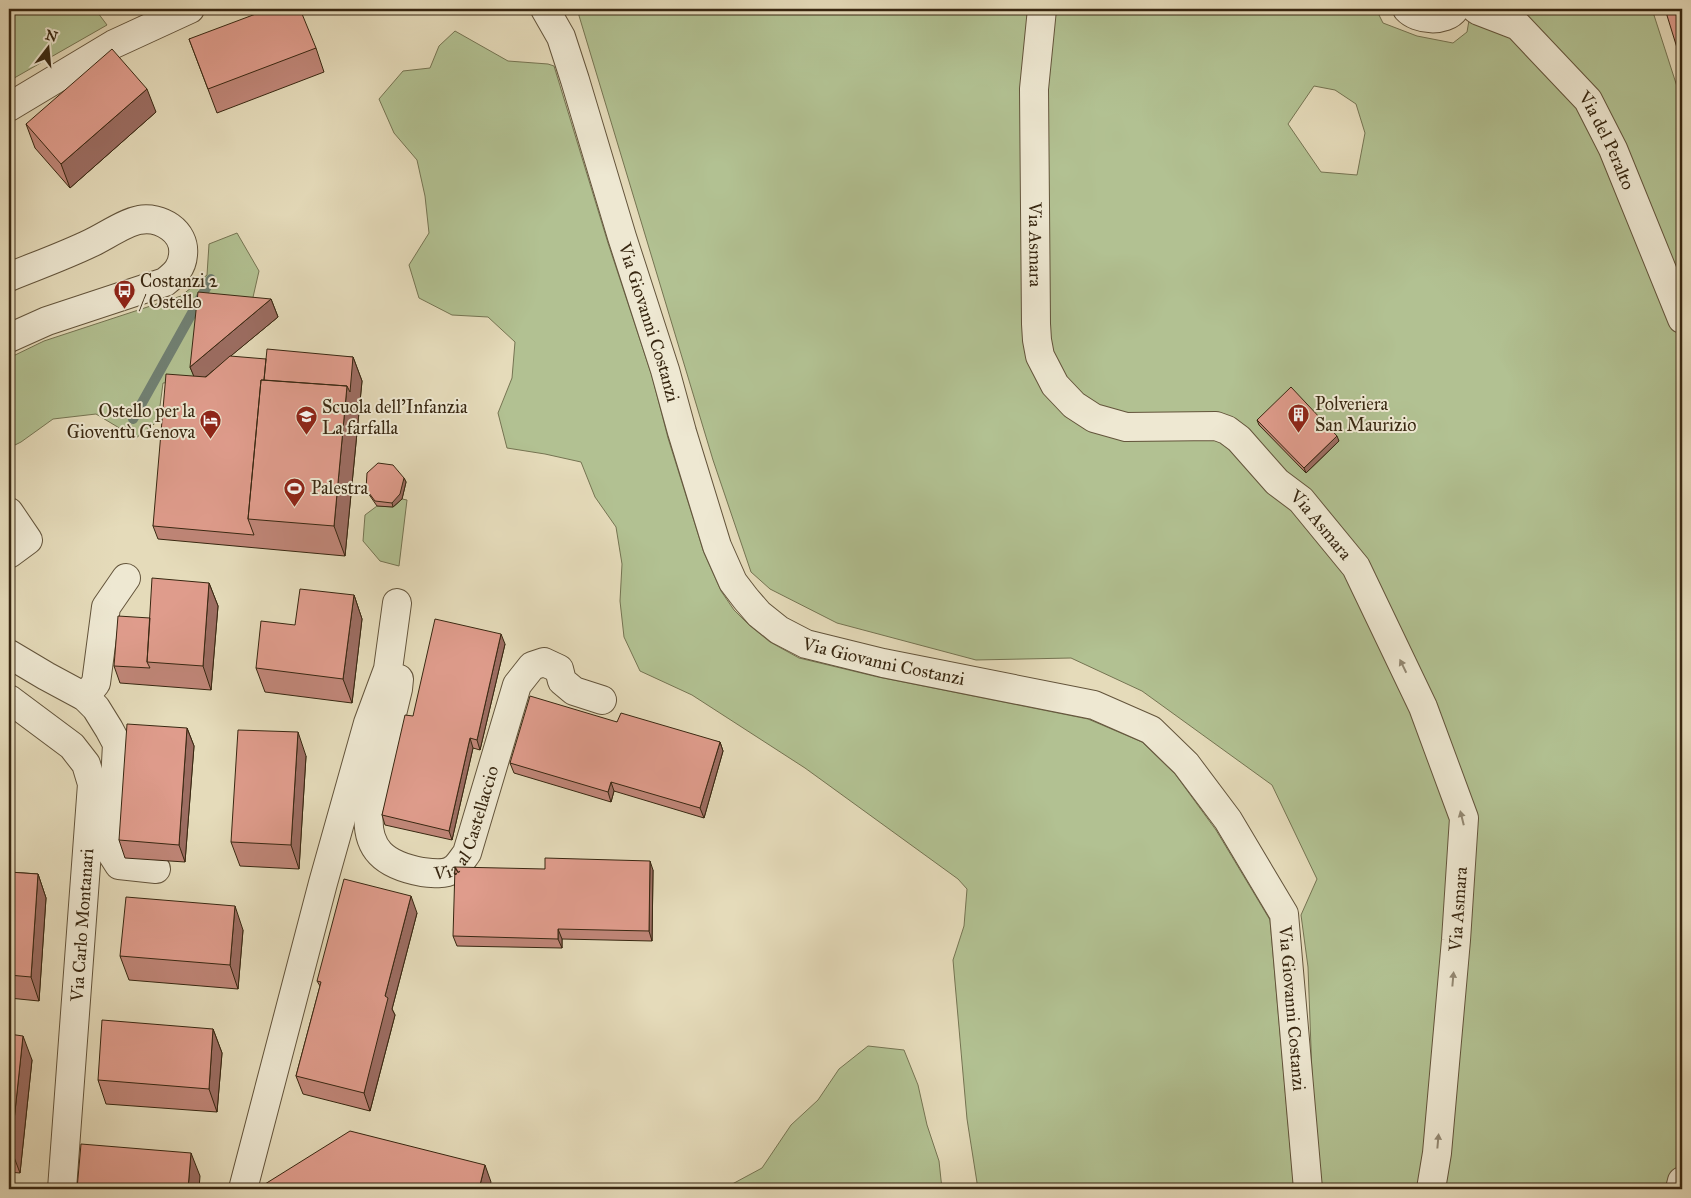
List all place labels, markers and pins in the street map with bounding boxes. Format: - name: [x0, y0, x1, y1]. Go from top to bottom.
- place label: Costanzi 2 / Ostello: [138, 270, 218, 313]
- bus stop icon: Costanzi 2 / Ostello: [112, 279, 136, 310]
- place label: Polveriera San Maurizio: [1315, 393, 1416, 436]
- place label: Scuola dell'Infanzia La farfalla: [322, 396, 468, 439]
- place label: Ostello per la Gioventù Genova: [67, 400, 195, 443]
- building icon: Polveriera San Maurizio: [1287, 402, 1311, 433]
- school or university icon: Scuola dell'Infanzia La farfalla: [294, 405, 318, 436]
- hotel icon: Ostello per la Gioventù Genova: [199, 409, 223, 440]
- sports icon: Palestra: [283, 476, 307, 507]
- place label: Palestra: [311, 477, 369, 499]

